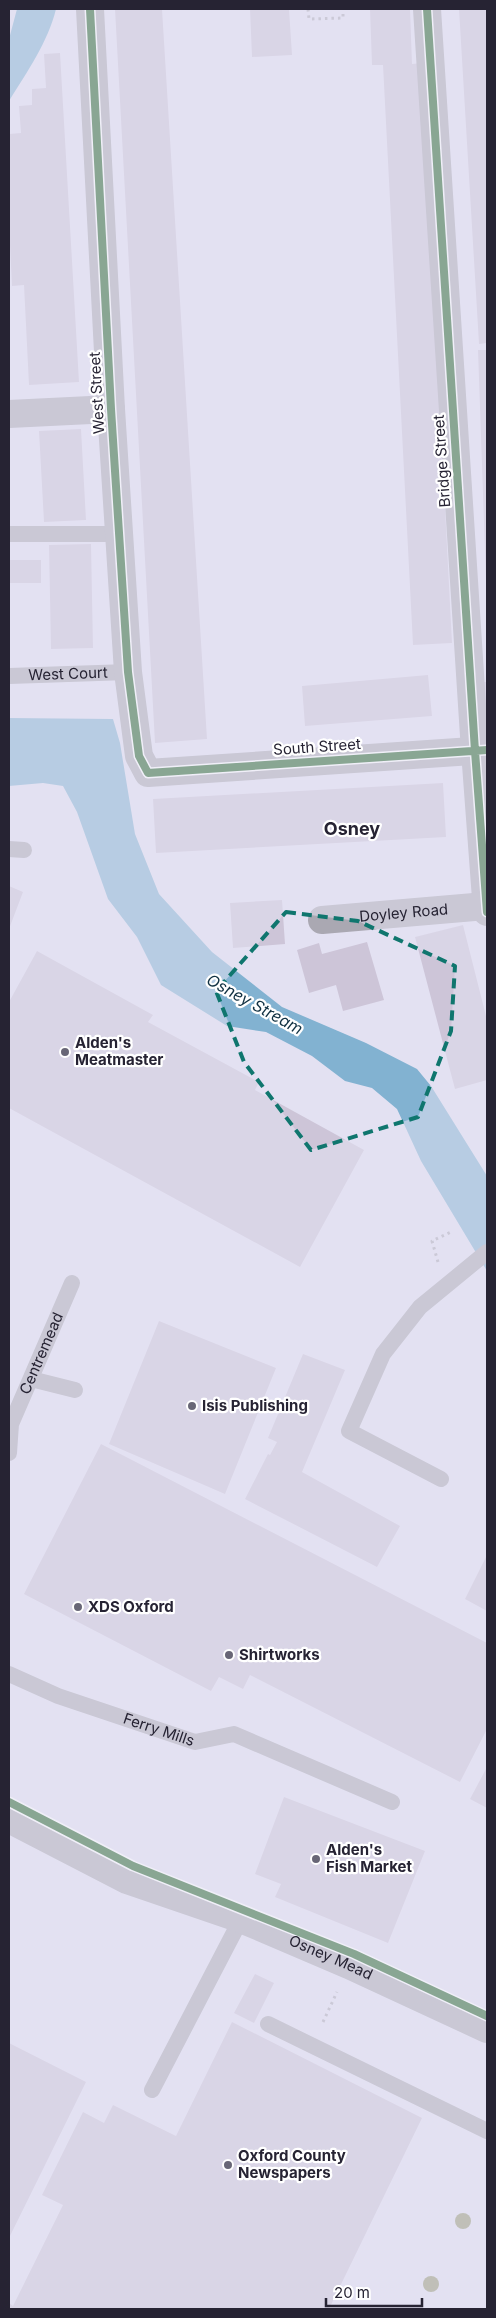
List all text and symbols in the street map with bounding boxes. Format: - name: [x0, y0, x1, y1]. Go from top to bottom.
- street label: West Street: [85, 351, 108, 435]
- street label: Bridge Street: [429, 414, 454, 508]
- street label: West Court: [28, 663, 108, 684]
- street label: South Street: [273, 734, 362, 759]
- district label: Osney: [324, 818, 380, 839]
- street label: Doyley Road: [359, 899, 449, 926]
- water label: Osney Stream: [203, 969, 307, 1039]
- place label: Alden's Meatmaster: [75, 1033, 163, 1069]
- marker: Alden's Meatmaster: [59, 1046, 71, 1058]
- street label: Centremead: [15, 1309, 67, 1397]
- place label: Isis Publishing: [202, 1396, 308, 1415]
- marker: Isis Publishing: [186, 1400, 198, 1412]
- place label: XDS Oxford: [88, 1597, 174, 1616]
- marker: XDS Oxford: [72, 1601, 84, 1613]
- place label: Shirtworks: [239, 1645, 320, 1664]
- marker: Shirtworks: [223, 1649, 235, 1661]
- street label: Ferry Mills: [121, 1709, 197, 1750]
- place label: Alden's Fish Market: [326, 1840, 412, 1876]
- marker: Alden's Fish Market: [310, 1853, 322, 1865]
- street label: Osney Mead: [286, 1931, 376, 1984]
- place label: Oxford County Newspapers: [238, 2146, 346, 2182]
- marker: Oxford County Newspapers: [222, 2159, 234, 2171]
- scale bar: [326, 2276, 422, 2308]
- text: 20 m: [334, 2283, 370, 2302]

